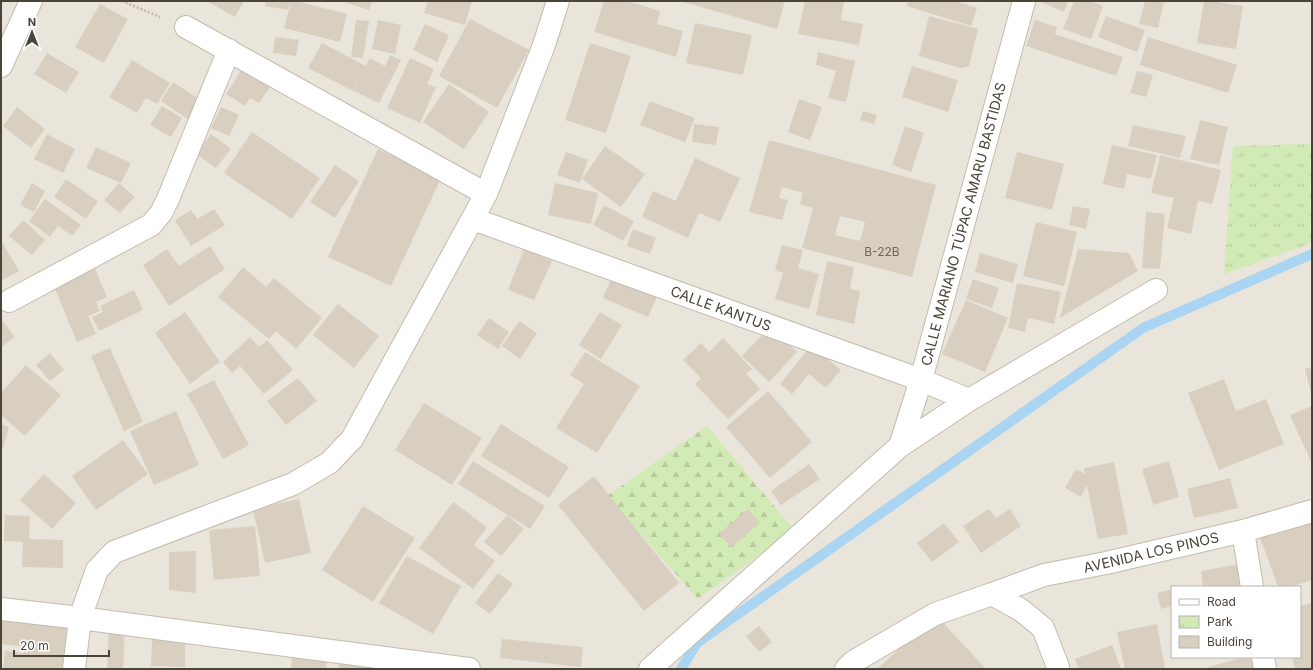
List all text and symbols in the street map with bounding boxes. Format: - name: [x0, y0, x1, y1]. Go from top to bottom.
- north arrow: [12, 12, 52, 52]
- text: N: [28, 15, 36, 29]
- street label: CALLE MARIANO TÚPAC AMARU BASTIDAS: [917, 80, 1009, 368]
- house number: B-22B: [864, 244, 900, 259]
- street label: CALLE KANTUS: [668, 282, 774, 334]
- street label: AVENIDA LOS PINOS: [1082, 528, 1220, 576]
- legend: [1171, 586, 1301, 658]
- text: Road: [1207, 594, 1236, 609]
- text: Park: [1207, 614, 1233, 629]
- scale bar: [14, 632, 109, 658]
- text: Building: [1207, 634, 1252, 649]
- text: 20 m: [20, 638, 49, 653]

